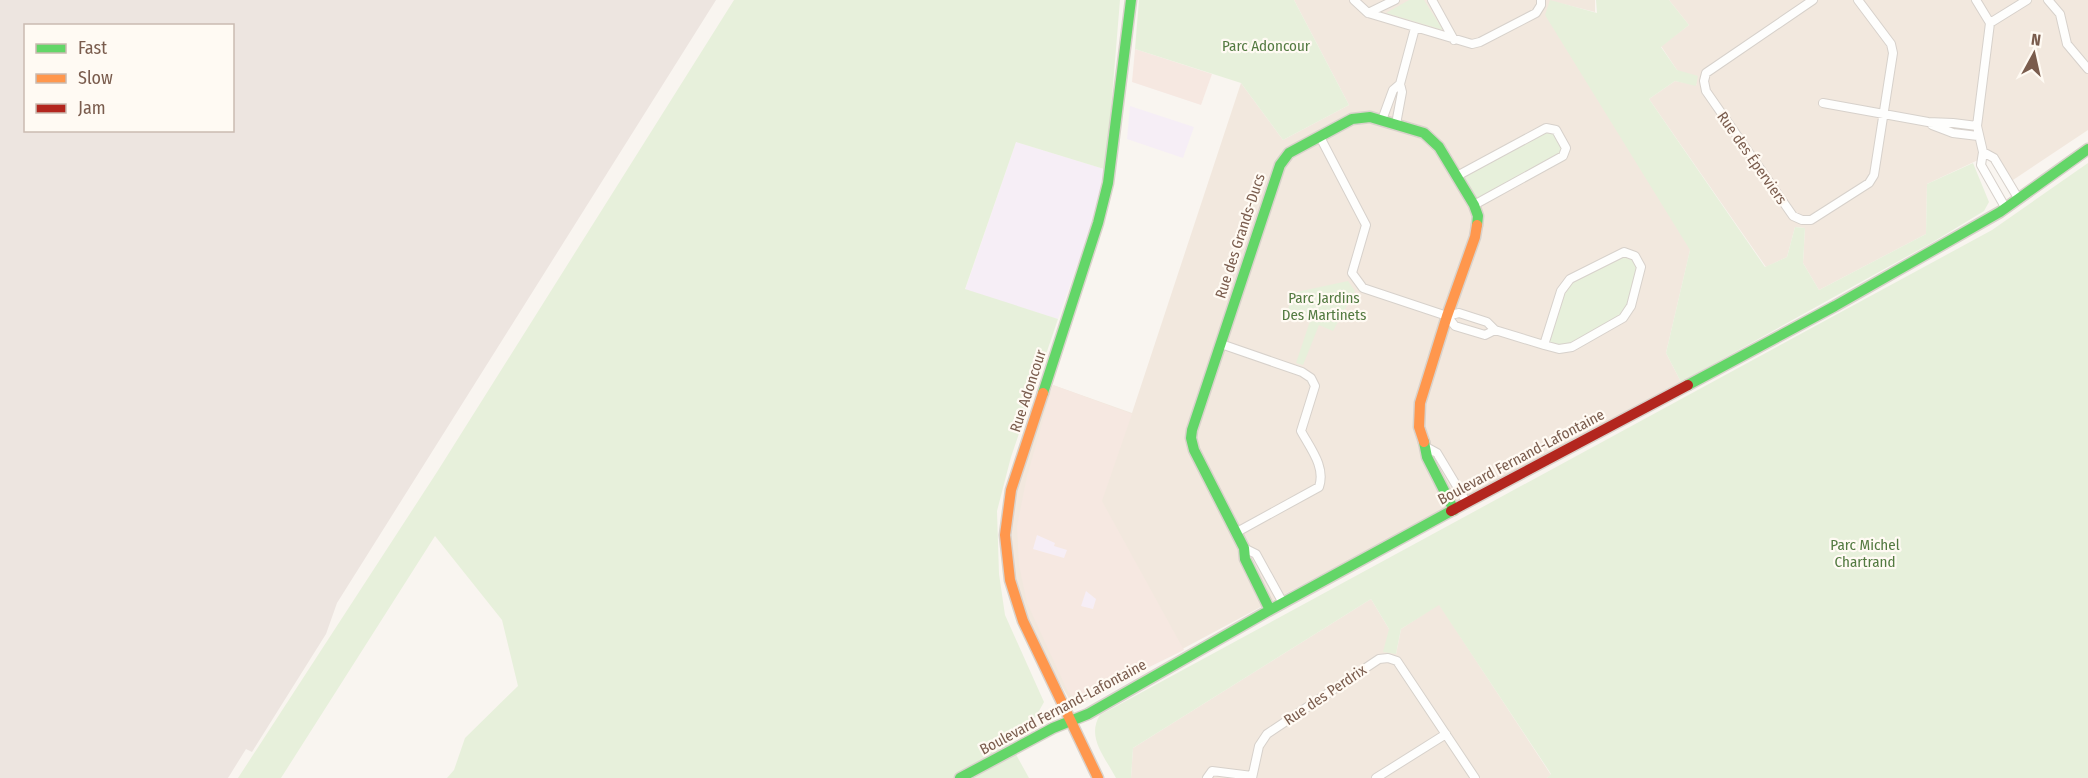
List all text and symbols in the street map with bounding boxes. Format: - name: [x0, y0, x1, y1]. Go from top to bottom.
- legend: [24, 24, 234, 132]
- north arrow: [2004, 24, 2064, 84]
- text: N: [2030, 30, 2042, 50]
- text: Fast: [78, 37, 107, 59]
- park label: Parc Adoncour: [1222, 37, 1311, 55]
- text: Slow: [78, 67, 113, 89]
- text: Jam: [78, 97, 106, 119]
- street label: Rue des Éperviers: [1713, 108, 1791, 208]
- street label: Rue des Grands-Ducs: [1211, 171, 1269, 301]
- park label: Parc Jardins Des Martinets: [1282, 289, 1366, 324]
- street label: Rue Adoncour: [1006, 347, 1050, 435]
- street label: Boulevard Fernand-Lafontaine: [1435, 405, 1607, 509]
- park label: Parc Michel Chartrand: [1830, 536, 1900, 571]
- street label: Boulevard Fernand-Lafontaine: [977, 655, 1149, 759]
- street label: Rue des Perdrix: [1280, 661, 1370, 729]

